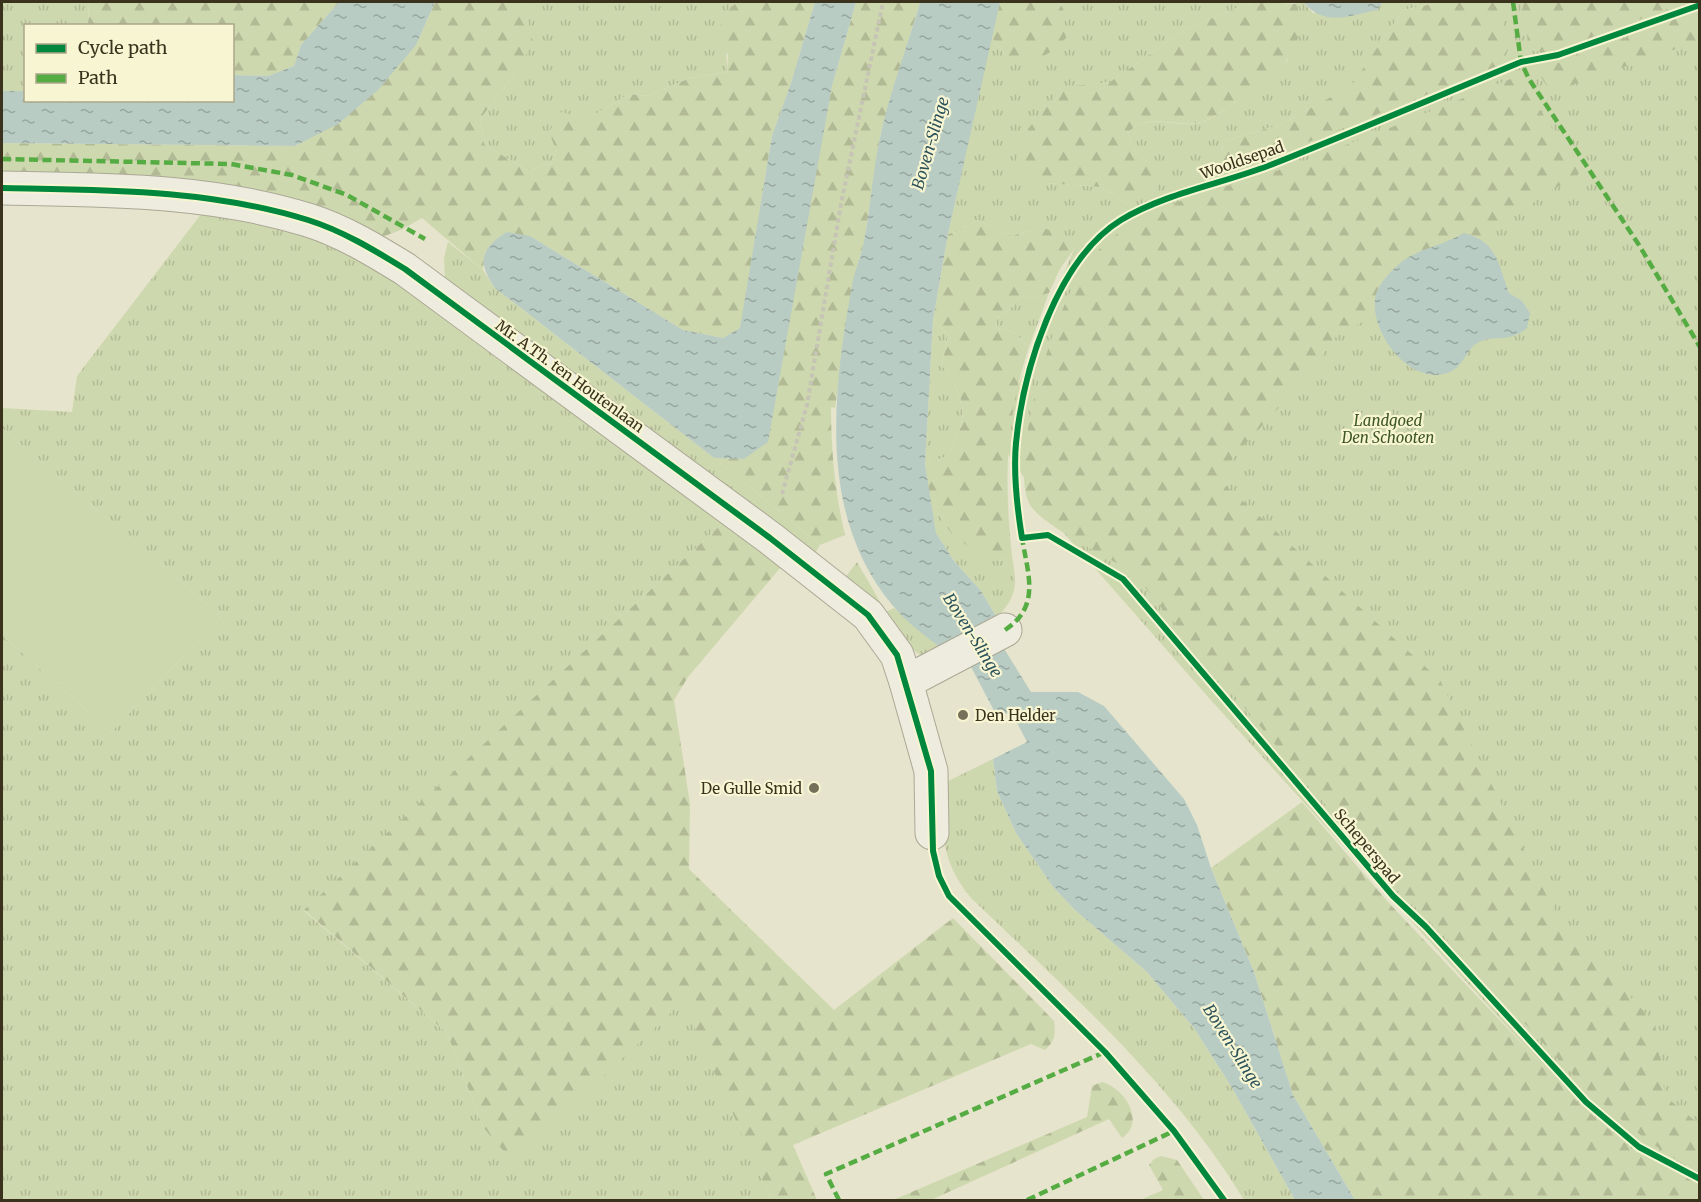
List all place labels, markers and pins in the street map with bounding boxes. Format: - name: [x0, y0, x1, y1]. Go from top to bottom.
- place label: Den Helder: [975, 706, 1056, 725]
- marker: Den Helder: [956, 708, 970, 722]
- place label: De Gulle Smid: [701, 779, 802, 798]
- marker: De Gulle Smid: [807, 781, 821, 795]

